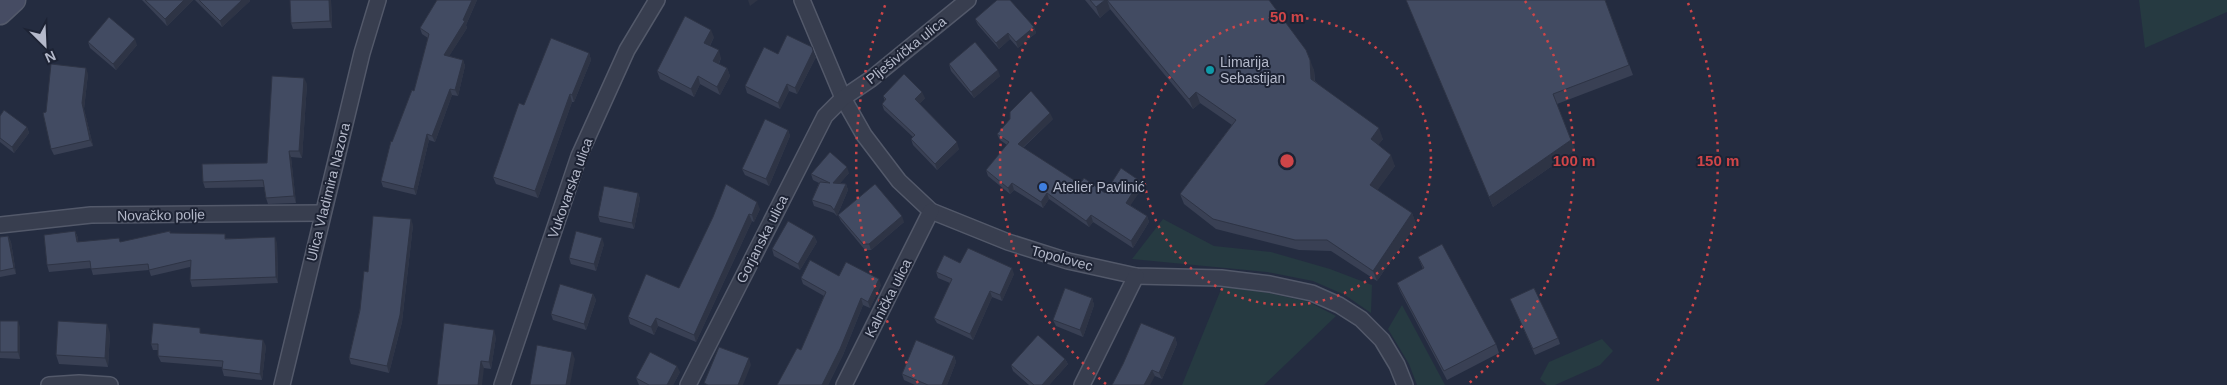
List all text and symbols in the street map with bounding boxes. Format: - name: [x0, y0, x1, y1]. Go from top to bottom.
- text: 50 m: [1270, 8, 1304, 25]
- street label: Plješivička ulica: [863, 13, 949, 87]
- north arrow: [20, 20, 70, 70]
- text: N: [42, 48, 58, 66]
- place label: Limarija Sebastijan: [1220, 54, 1285, 86]
- marker: Limarija Sebastijan: [1204, 64, 1216, 76]
- street label: Ulica Vladimira Nazora: [303, 121, 353, 263]
- street label: Vukovarska ulica: [544, 136, 596, 240]
- centre of rings: [1278, 152, 1296, 170]
- text: 100 m: [1553, 152, 1595, 169]
- text: 150 m: [1697, 152, 1739, 169]
- place label: Atelier Pavlinić: [1053, 179, 1145, 195]
- marker: Atelier Pavlinić: [1037, 181, 1049, 193]
- street label: Gorjanska ulica: [733, 192, 791, 286]
- street label: Novačko polje: [117, 206, 205, 224]
- street label: Topolovec: [1029, 242, 1095, 274]
- street label: Kalnička ulica: [861, 256, 915, 340]

